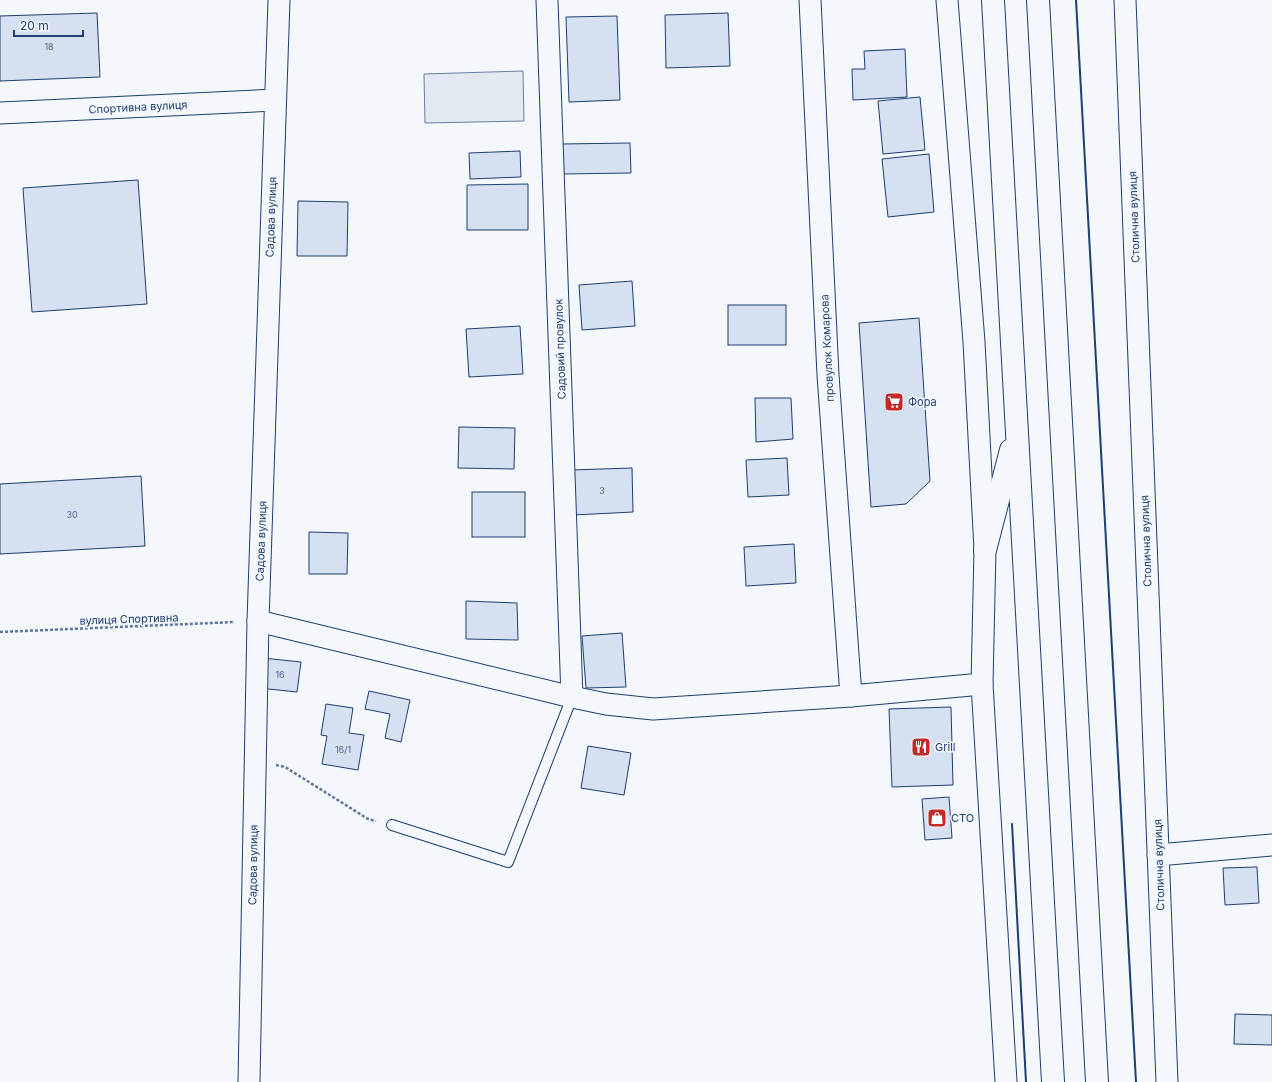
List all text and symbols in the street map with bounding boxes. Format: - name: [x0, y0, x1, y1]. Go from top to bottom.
- scale bar: [14, 12, 83, 38]
- text: 20 m: [20, 18, 49, 33]
- house number: 18: [44, 41, 54, 52]
- street label: Спортивна вулиця: [88, 97, 188, 117]
- street label: Столична вулиця: [1125, 171, 1143, 263]
- street label: Садова вулиця: [263, 176, 279, 258]
- street label: провулок Комарова: [817, 294, 837, 402]
- street label: Садовий провулок: [551, 298, 569, 400]
- supermarket icon: Фора: [883, 391, 905, 413]
- place label: Фора: [908, 395, 937, 409]
- house number: 3: [599, 485, 605, 496]
- street label: Столична вулиця: [1137, 495, 1155, 587]
- street label: Садова вулиця: [253, 500, 269, 582]
- house number: 30: [66, 509, 78, 520]
- street label: вулиця Спортивна: [79, 610, 179, 628]
- house number: 16: [275, 669, 285, 680]
- restaurant icon: Grill: [910, 736, 932, 758]
- place label: Grill: [935, 740, 956, 754]
- house number: 16/1: [335, 744, 351, 755]
- shop icon: СТО: [926, 807, 948, 829]
- place label: СТО: [951, 811, 974, 825]
- street label: Столична вулиця: [1150, 819, 1168, 911]
- street label: Садова вулиця: [245, 825, 261, 905]

